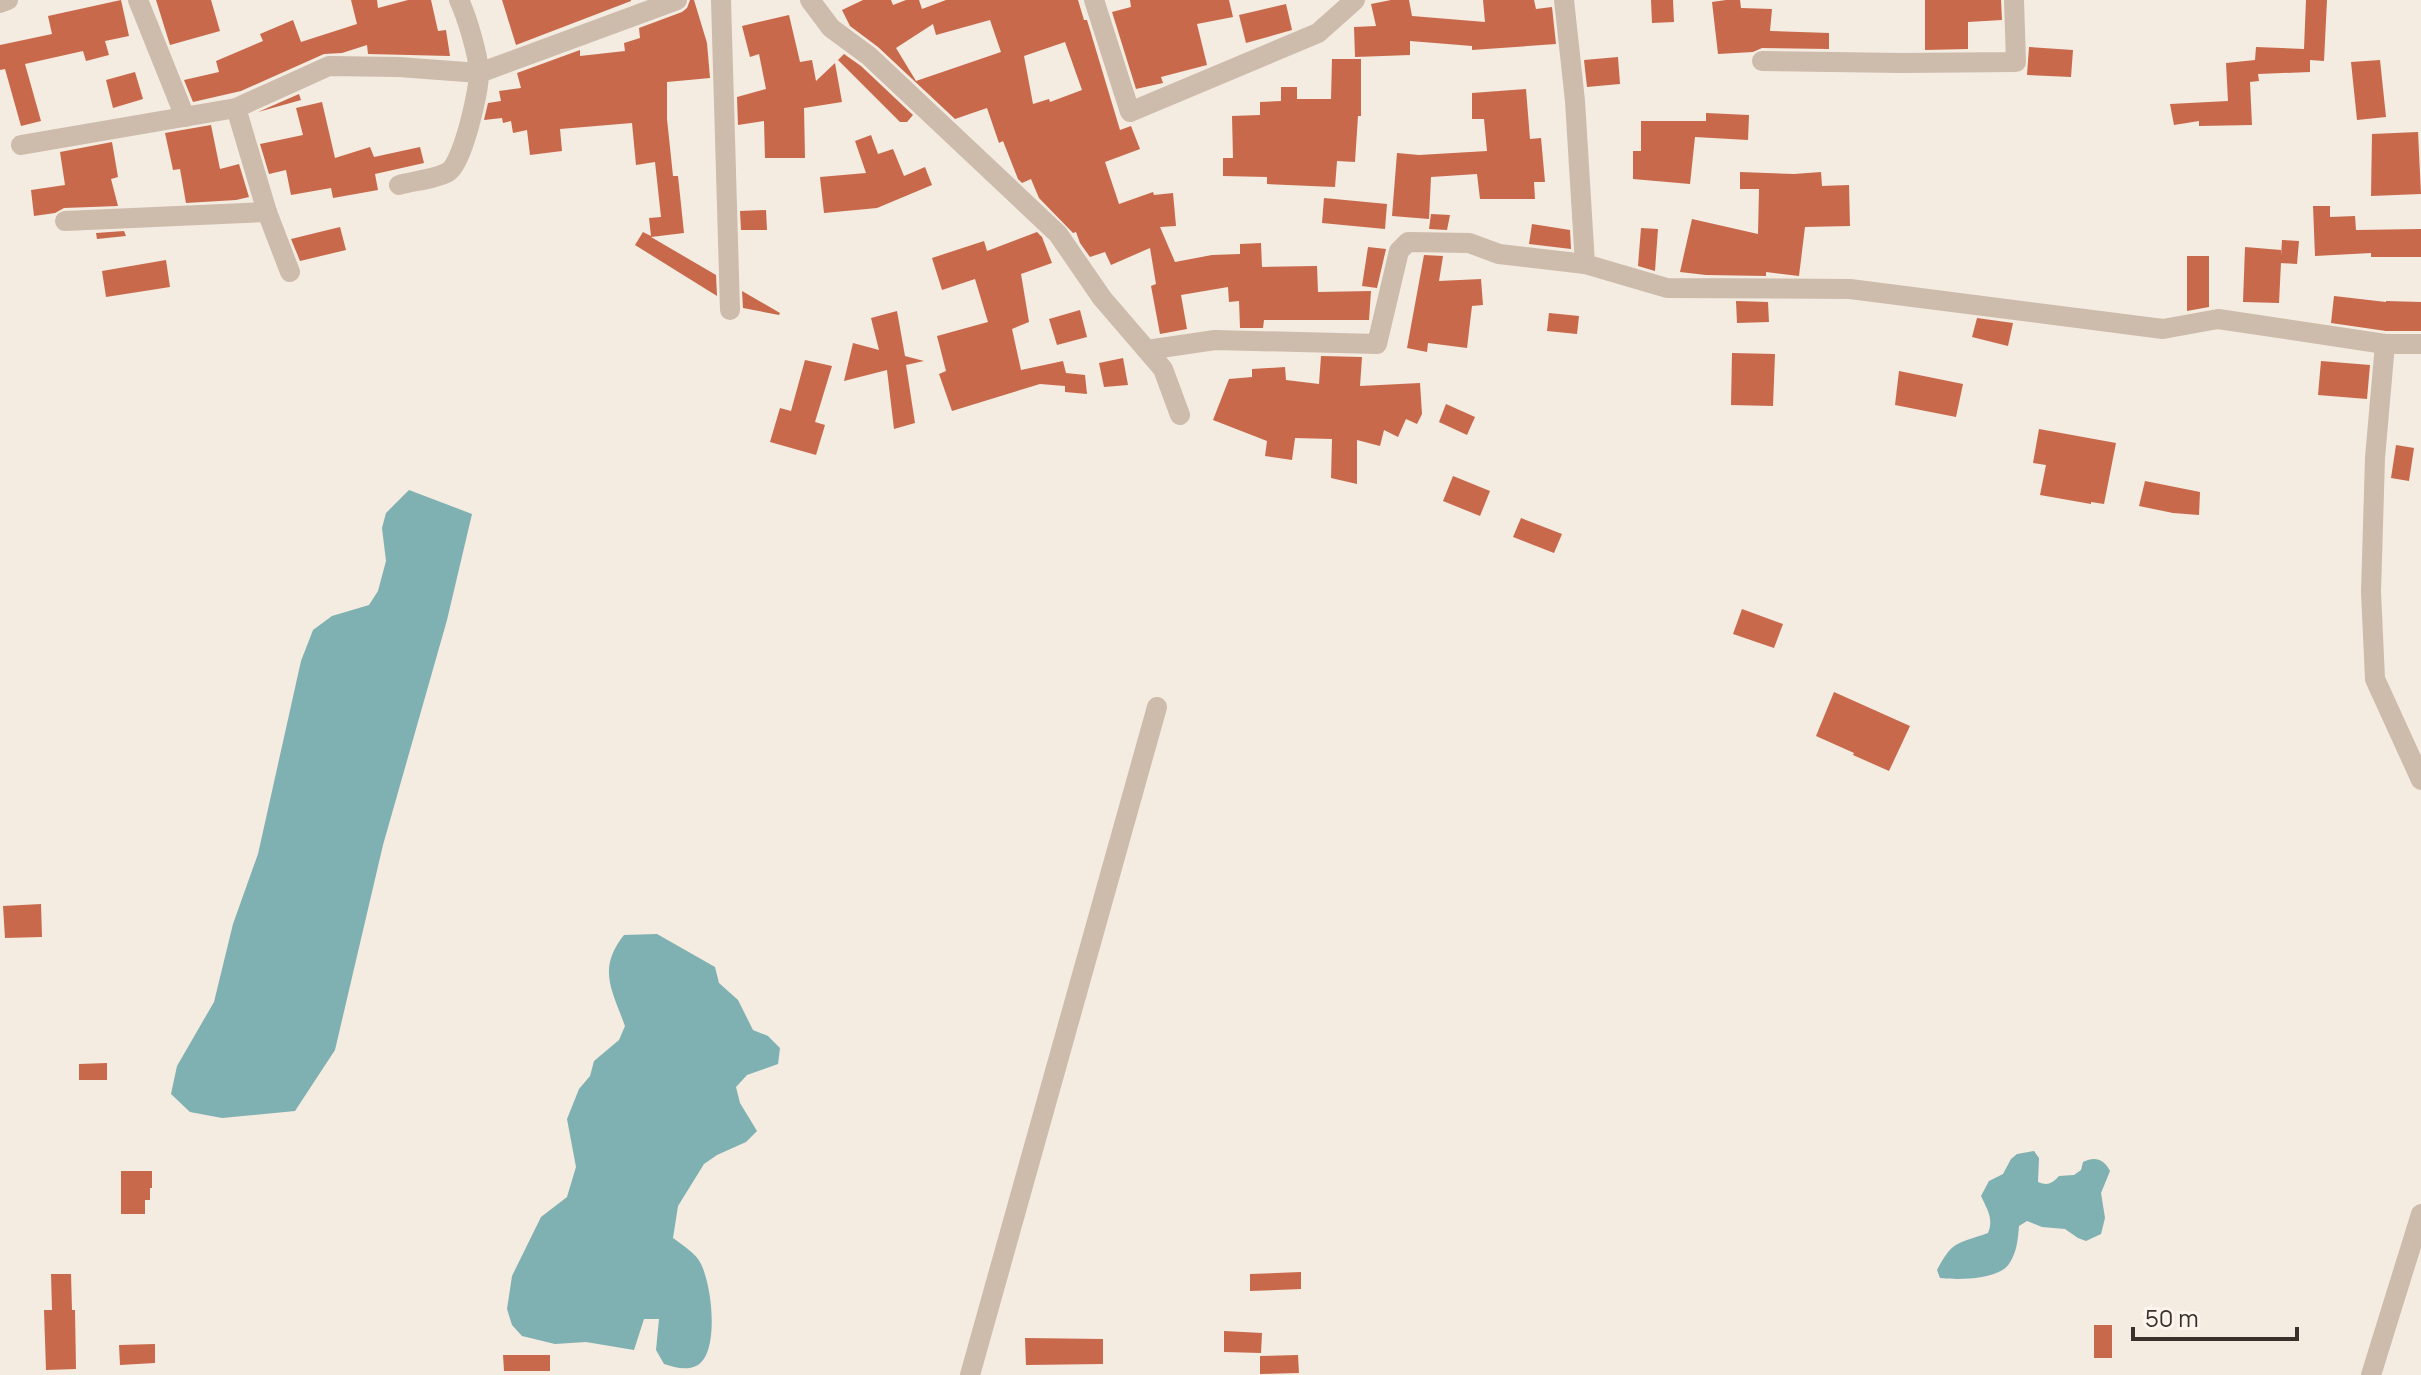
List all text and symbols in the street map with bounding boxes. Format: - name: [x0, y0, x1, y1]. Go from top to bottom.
- scale bar: [2133, 1291, 2297, 1341]
- text: 50 m: [2145, 1301, 2199, 1334]

